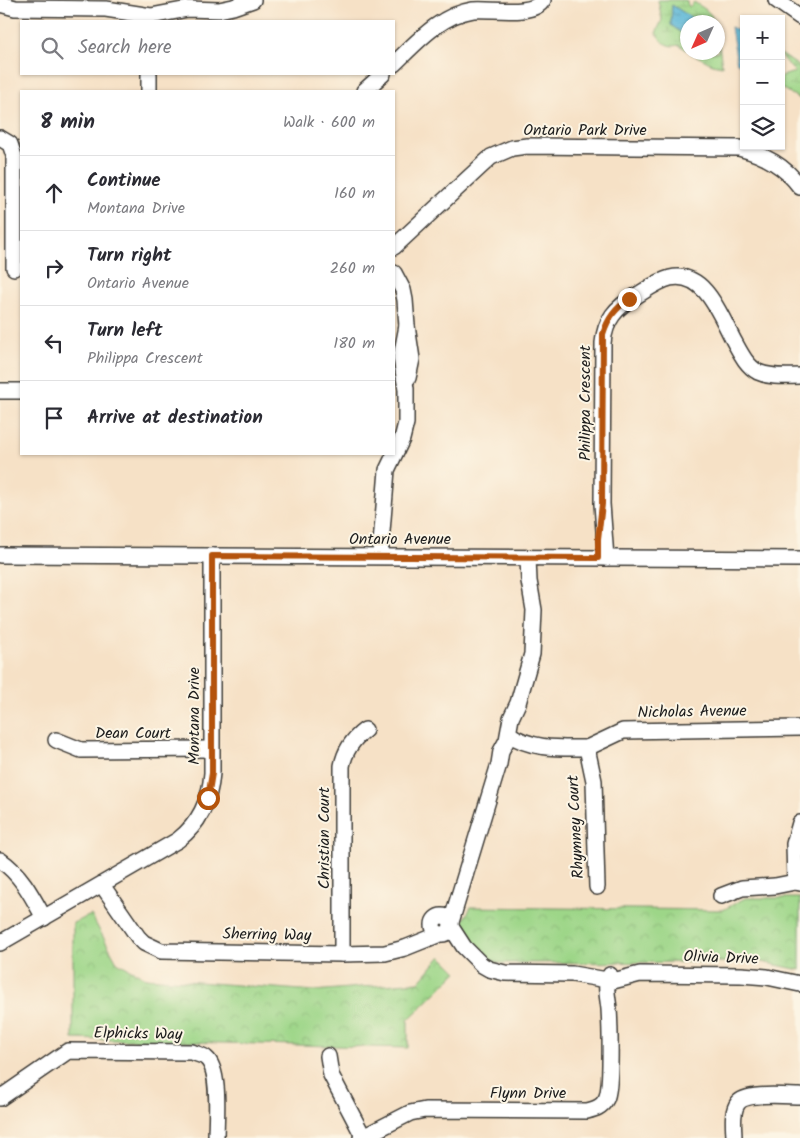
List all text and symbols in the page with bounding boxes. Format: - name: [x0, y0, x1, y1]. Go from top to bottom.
- north arrow: [680, 15, 725, 60]
- map controls: [740, 15, 785, 150]
- button: +: [740, 15, 785, 60]
- search box: [20, 20, 395, 75]
- text: Search here: [78, 33, 172, 63]
- icon: search: [38, 34, 66, 62]
- button: −: [740, 60, 785, 105]
- button: layers: [740, 105, 785, 150]
- text: 8 min: [40, 106, 95, 139]
- text: Walk · 600 m: [283, 110, 375, 135]
- street label: Ontario Park Drive: [523, 118, 647, 143]
- text: Continue: [87, 166, 160, 196]
- icon: ahead: [40, 179, 68, 207]
- text: 160 m: [334, 181, 375, 206]
- text: Montana Drive: [87, 196, 185, 221]
- text: Turn right: [87, 241, 172, 271]
- icon: right: [40, 254, 68, 282]
- text: 260 m: [330, 256, 375, 281]
- text: Ontario Avenue: [87, 271, 189, 296]
- route end: [618, 288, 641, 311]
- text: Turn left: [87, 316, 162, 346]
- icon: left: [40, 329, 68, 357]
- text: 180 m: [333, 331, 375, 356]
- street label: Philippa Crescent: [573, 344, 598, 461]
- text: Philippa Crescent: [87, 346, 203, 371]
- text: Arrive at destination: [87, 403, 263, 433]
- icon: arrive: [40, 404, 68, 432]
- street label: Ontario Avenue: [349, 527, 451, 552]
- street label: Montana Drive: [182, 667, 207, 765]
- street label: Nicholas Avenue: [637, 699, 747, 725]
- street label: Dean Court: [95, 721, 172, 746]
- street label: Rhymney Court: [561, 774, 591, 879]
- street label: Christian Court: [312, 786, 337, 889]
- route start: [197, 787, 220, 810]
- street label: Sherring Way: [222, 922, 312, 948]
- street label: Olivia Drive: [683, 944, 759, 972]
- street label: Elphicks Way: [93, 1021, 183, 1047]
- street label: Flynn Drive: [490, 1081, 566, 1106]

